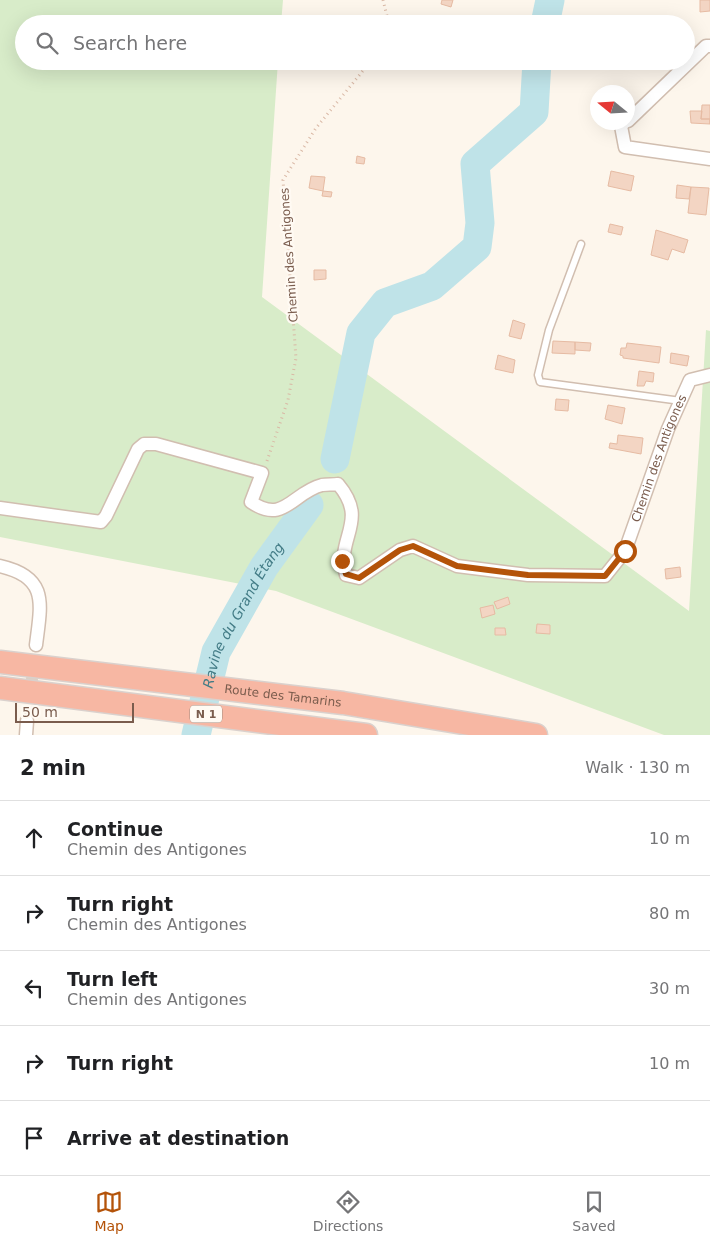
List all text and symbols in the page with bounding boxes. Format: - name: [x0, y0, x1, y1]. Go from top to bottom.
- search box: [15, 15, 695, 70]
- icon: search: [33, 29, 61, 57]
- text: Search here: [73, 32, 187, 54]
- north arrow: [590, 85, 635, 130]
- street label: Chemin des Antigones: [277, 187, 301, 323]
- street label: Chemin des Antigones: [629, 393, 689, 524]
- water label: Ravine du Grand Étang: [200, 539, 287, 690]
- route start: [614, 540, 637, 563]
- route end: [331, 550, 354, 573]
- street label: Route des Tamarins: [224, 682, 342, 710]
- scale bar: [15, 700, 134, 723]
- text: 50 m: [22, 704, 58, 720]
- road number: N 1: [190, 706, 222, 722]
- text: 2 min: [20, 756, 86, 780]
- text: Walk · 130 m: [585, 758, 690, 777]
- text: Continue: [67, 818, 163, 840]
- icon: ahead: [20, 824, 48, 852]
- text: 10 m: [649, 829, 690, 848]
- text: Chemin des Antigones: [67, 840, 247, 859]
- text: Turn right: [67, 893, 173, 915]
- icon: right: [20, 899, 48, 927]
- text: 80 m: [649, 904, 690, 923]
- text: Chemin des Antigones: [67, 915, 247, 934]
- text: Turn left: [67, 968, 158, 990]
- icon: left: [20, 974, 48, 1002]
- text: 30 m: [649, 979, 690, 998]
- text: Chemin des Antigones: [67, 990, 247, 1009]
- icon: right: [20, 1049, 48, 1077]
- text: Turn right: [67, 1052, 173, 1074]
- text: 10 m: [649, 1054, 690, 1073]
- icon: arrive: [20, 1124, 48, 1152]
- text: Arrive at destination: [67, 1127, 289, 1149]
- tab: Map: [94, 1188, 124, 1234]
- tab: Directions: [313, 1188, 383, 1234]
- tab: Saved: [572, 1188, 616, 1234]

